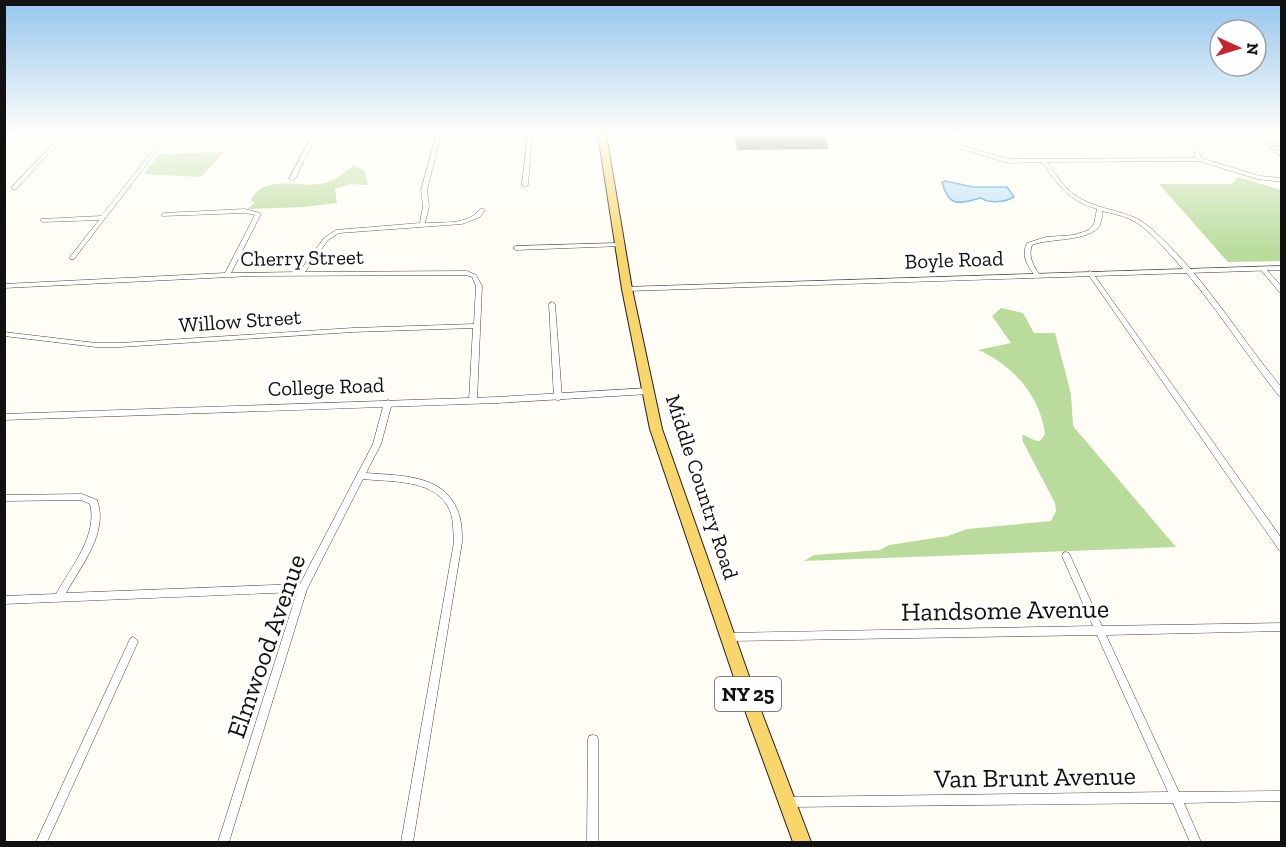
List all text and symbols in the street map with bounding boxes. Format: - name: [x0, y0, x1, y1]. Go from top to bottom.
- north arrow: [1208, 18, 1268, 78]
- text: N: [1243, 42, 1262, 56]
- street label: Cherry Street: [240, 244, 364, 271]
- street label: Boyle Road: [904, 245, 1004, 274]
- street label: Willow Street: [178, 304, 302, 337]
- street label: College Road: [267, 372, 385, 401]
- street label: Middle Country Road: [661, 391, 744, 583]
- street label: Elmwood Avenue: [220, 550, 312, 742]
- street label: Handsome Avenue: [901, 592, 1109, 628]
- road number: NY 25: [715, 677, 781, 711]
- street label: Van Brunt Avenue: [933, 759, 1136, 795]

